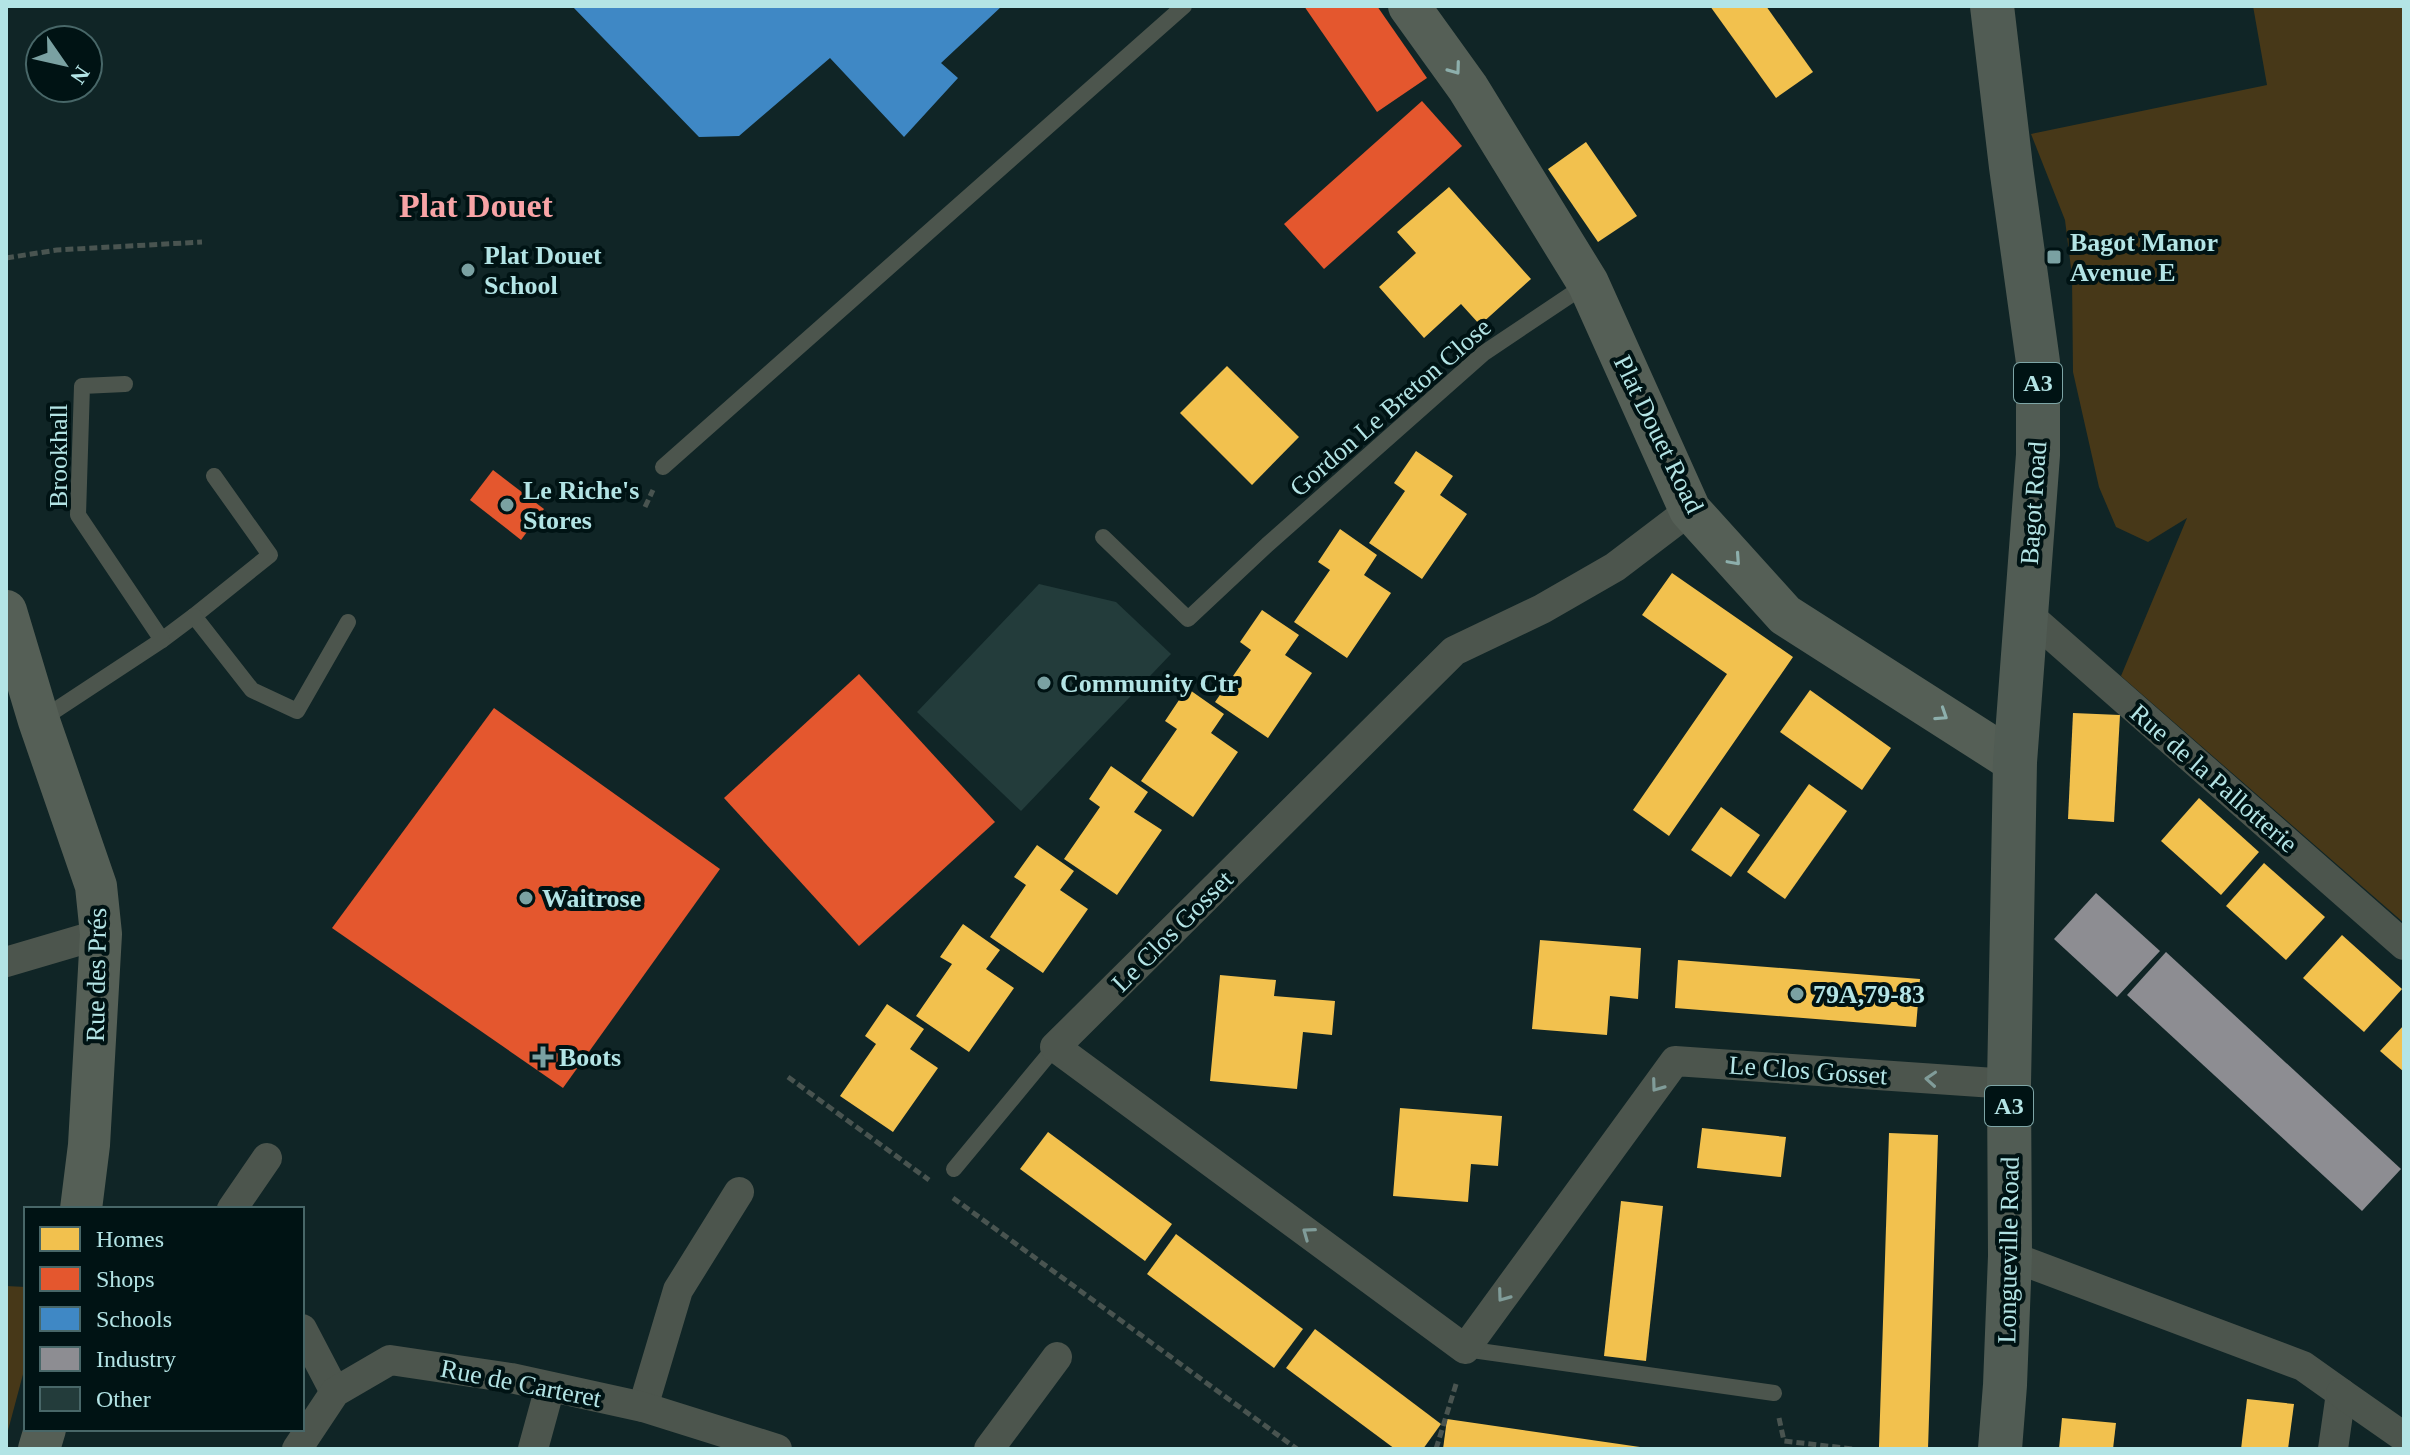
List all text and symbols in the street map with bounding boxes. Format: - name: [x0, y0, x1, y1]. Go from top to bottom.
- north arrow: [24, 24, 104, 104]
- text: N: [65, 61, 95, 89]
- one-way arrow: [1445, 61, 1459, 75]
- district label: Plat Douet: [399, 187, 554, 224]
- place label: Bagot Manor Avenue E: [2070, 228, 2218, 287]
- place label: Plat Douet School: [484, 241, 602, 300]
- marker: Bagot Manor Avenue E: [2045, 248, 2063, 266]
- marker: Plat Douet School: [459, 261, 477, 279]
- street label: Gordon Le Breton Close: [1284, 312, 1497, 502]
- street label: Plat Douet Road: [1608, 351, 1709, 518]
- road number: A3: [2014, 363, 2062, 403]
- street label: Brookhall: [44, 404, 73, 508]
- street label: Bagot Road: [2015, 440, 2052, 566]
- place label: Le Riche's Stores: [523, 476, 639, 535]
- marker: Le Riche's Stores: [498, 496, 516, 514]
- one-way arrow: [1726, 550, 1740, 565]
- place label: Community Ctr: [1060, 669, 1238, 698]
- marker: Community Ctr: [1035, 674, 1053, 692]
- street label: Rue de la Pallotterie: [2124, 698, 2303, 859]
- one-way arrow: [1933, 705, 1948, 720]
- street label: Le Clos Gosset: [1106, 864, 1239, 998]
- place label: Waitrose: [542, 884, 641, 913]
- marker: Waitrose: [517, 889, 535, 907]
- street label: Rue des Prés: [81, 908, 112, 1042]
- place label: 79A,79-83: [1813, 980, 1925, 1009]
- marker: 79A,79-83: [1788, 985, 1806, 1003]
- place label: Boots: [559, 1043, 621, 1072]
- marker: Boots: [534, 1048, 552, 1066]
- street label: Le Clos Gosset: [1728, 1050, 1889, 1091]
- one-way arrow: [1924, 1070, 1937, 1087]
- one-way arrow: [1652, 1078, 1666, 1092]
- road number: A3: [1985, 1086, 2033, 1126]
- street label: Longueville Road: [1992, 1156, 2025, 1344]
- legend: [24, 1207, 304, 1431]
- text: Homes: [96, 1226, 164, 1252]
- one-way arrow: [1302, 1228, 1316, 1243]
- text: Shops: [96, 1266, 155, 1292]
- one-way arrow: [1499, 1288, 1513, 1302]
- text: Schools: [96, 1306, 172, 1332]
- text: Industry: [96, 1346, 176, 1372]
- street label: Rue de Carteret: [438, 1354, 605, 1413]
- text: Other: [96, 1386, 151, 1412]

